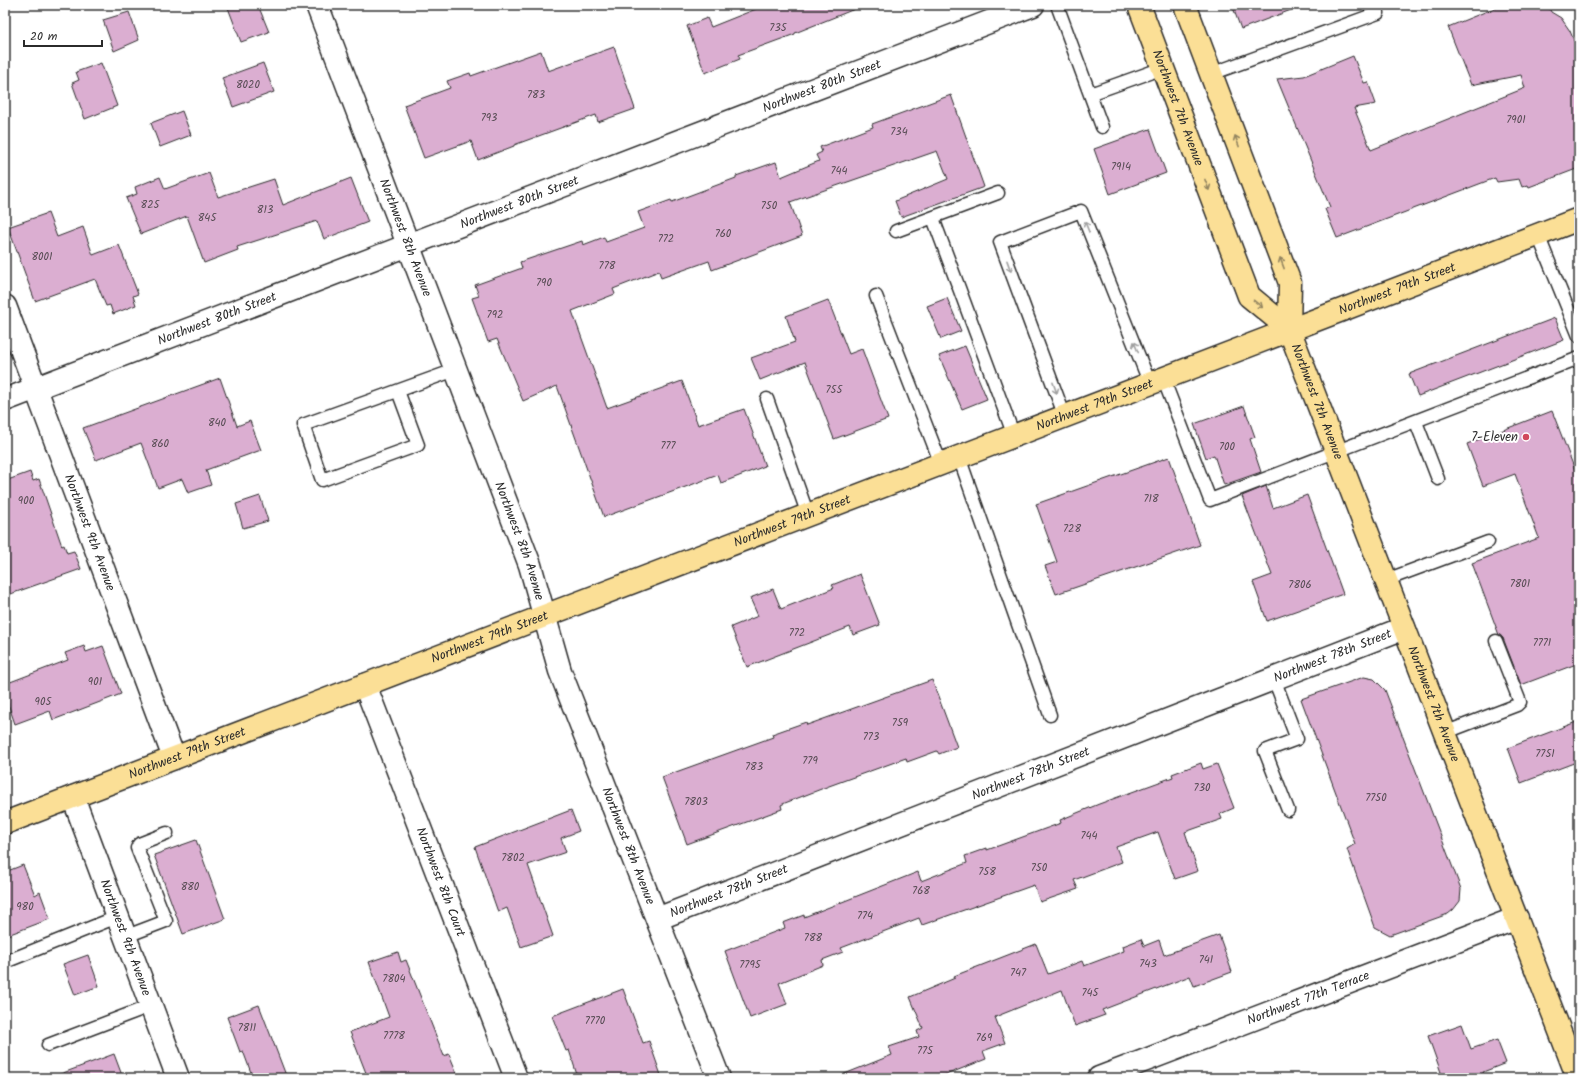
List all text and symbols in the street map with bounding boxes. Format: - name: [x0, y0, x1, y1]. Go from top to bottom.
- house number: 735: [769, 19, 788, 37]
- scale bar: [24, 22, 102, 48]
- text: 20 m: [30, 27, 58, 46]
- street label: Northwest 7th Avenue: [1146, 47, 1210, 169]
- street label: Northwest 80th Street: [759, 53, 885, 119]
- house number: 8020: [236, 76, 261, 94]
- house number: 783: [527, 86, 545, 104]
- house number: 793: [481, 109, 497, 127]
- house number: 7901: [1506, 111, 1526, 129]
- house number: 734: [890, 123, 908, 141]
- one-way arrow: [1232, 136, 1240, 148]
- house number: 7914: [1111, 158, 1131, 176]
- house number: 744: [830, 162, 848, 180]
- street label: Northwest 80th Street: [457, 170, 583, 235]
- street label: Northwest 8th Avenue: [374, 176, 438, 300]
- one-way arrow: [1204, 179, 1212, 191]
- house number: 825: [141, 196, 161, 214]
- house number: 750: [761, 197, 778, 215]
- house number: 813: [257, 201, 273, 219]
- house number: 845: [198, 209, 217, 227]
- one-way arrow: [1083, 221, 1091, 233]
- house number: 760: [715, 225, 732, 243]
- house number: 772: [658, 230, 674, 248]
- house number: 8001: [31, 248, 53, 266]
- street label: Northwest 79th Street: [1335, 256, 1460, 321]
- house number: 778: [599, 257, 616, 275]
- one-way arrow: [1278, 258, 1286, 270]
- one-way arrow: [1006, 260, 1014, 272]
- house number: 790: [536, 274, 552, 292]
- street label: Northwest 80th Street: [154, 286, 280, 351]
- one-way arrow: [1253, 299, 1264, 308]
- house number: 792: [487, 306, 503, 324]
- street label: Northwest 7th Avenue: [1285, 340, 1349, 463]
- one-way arrow: [1131, 342, 1139, 354]
- street label: Northwest 79th Street: [1033, 373, 1157, 437]
- house number: 755: [826, 381, 844, 399]
- one-way arrow: [1051, 382, 1059, 394]
- house number: 840: [208, 414, 227, 432]
- place label: 7-Eleven: [1471, 427, 1518, 448]
- marker: 7-Eleven: [1521, 432, 1531, 442]
- house number: 860: [151, 435, 170, 453]
- house number: 777: [660, 437, 677, 455]
- house number: 700: [1219, 438, 1236, 456]
- street label: Northwest 9th Avenue: [58, 471, 121, 594]
- street label: Northwest 8th Avenue: [489, 479, 550, 603]
- street label: Northwest 79th Street: [730, 489, 855, 553]
- house number: 718: [1143, 490, 1159, 508]
- house number: 900: [18, 492, 35, 510]
- house number: 728: [1063, 520, 1081, 538]
- house number: 7801: [1510, 575, 1530, 593]
- house number: 7806: [1288, 576, 1312, 594]
- street label: Northwest 79th Street: [428, 605, 552, 669]
- street label: Northwest 78th Street: [1270, 623, 1396, 688]
- house number: 772: [789, 624, 805, 642]
- house number: 7771: [1533, 634, 1551, 652]
- street label: Northwest 7th Avenue: [1402, 643, 1466, 765]
- house number: 901: [88, 673, 102, 691]
- house number: 905: [35, 693, 52, 711]
- house number: 759: [892, 714, 909, 732]
- street label: Northwest 79th Street: [125, 721, 250, 785]
- house number: 773: [863, 728, 879, 746]
- street label: Northwest 78th Street: [968, 741, 1094, 806]
- house number: 7751: [1535, 745, 1555, 763]
- house number: 779: [802, 752, 818, 770]
- house number: 783: [745, 758, 763, 776]
- house number: 730: [1194, 779, 1211, 797]
- street label: Northwest 8th Avenue: [596, 784, 661, 908]
- house number: 7750: [1365, 789, 1387, 807]
- house number: 7803: [684, 793, 708, 811]
- street label: Northwest 8th Court: [410, 824, 472, 941]
- house number: 744: [1080, 827, 1098, 845]
- house number: 7802: [501, 849, 525, 867]
- street label: Northwest 78th Street: [666, 858, 792, 924]
- house number: 750: [1031, 859, 1048, 877]
- house number: 758: [978, 863, 996, 881]
- street label: Northwest 9th Avenue: [94, 876, 157, 999]
- house number: 880: [181, 878, 200, 896]
- house number: 768: [912, 882, 930, 900]
- house number: 980: [16, 898, 34, 916]
- house number: 774: [857, 907, 873, 925]
- house number: 788: [804, 929, 823, 947]
- house number: 741: [1199, 951, 1213, 969]
- house number: 743: [1139, 955, 1157, 973]
- house number: 7795: [739, 956, 762, 974]
- house number: 747: [1010, 964, 1027, 982]
- street label: Northwest 77th Terrace: [1244, 965, 1373, 1031]
- house number: 7804: [382, 970, 406, 988]
- house number: 745: [1081, 984, 1100, 1002]
- house number: 7770: [585, 1012, 606, 1030]
- house number: 7811: [238, 1019, 256, 1037]
- house number: 7778: [383, 1027, 405, 1045]
- house number: 769: [976, 1029, 993, 1047]
- house number: 775: [917, 1042, 934, 1060]

